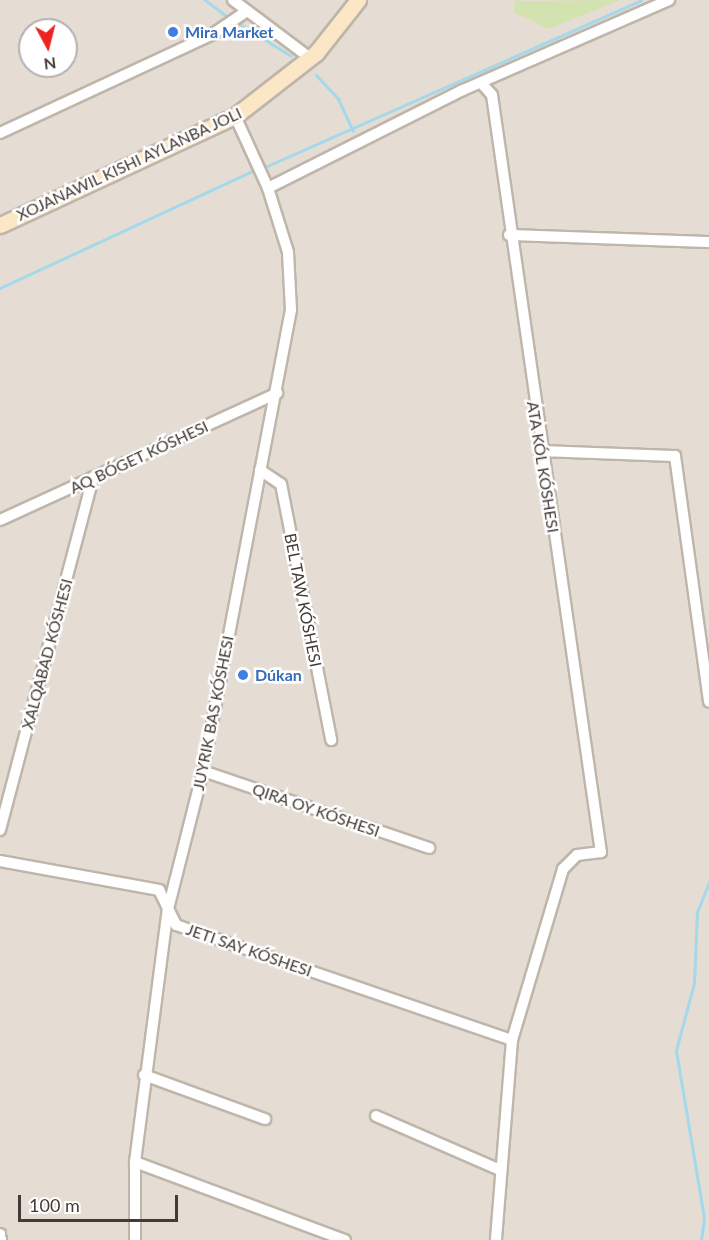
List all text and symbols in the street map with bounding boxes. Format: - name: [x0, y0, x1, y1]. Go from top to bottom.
- north arrow: [18, 18, 78, 78]
- place label: Mira Market: [185, 22, 273, 42]
- marker: Mira Market: [166, 25, 180, 39]
- text: N: [43, 54, 57, 75]
- street label: XOJANAWIL KISHI AYLANBA JOLI: [12, 103, 246, 225]
- street label: ATA KÓL KÓSHESI: [523, 399, 563, 535]
- street label: AQ BÓGET KÓSHESI: [66, 416, 212, 498]
- street label: BEL TAW KÓSHESI: [281, 531, 325, 669]
- street label: XALQABAD KÓSHESI: [18, 576, 76, 732]
- street label: JUYRIK BAS KÓSHESI: [189, 634, 237, 792]
- place label: Dúkan: [255, 665, 302, 685]
- marker: Dúkan: [236, 668, 250, 682]
- street label: QIRA OY KÓSHESI: [249, 779, 383, 841]
- street label: JETI SAY KÓSHESI: [183, 919, 315, 981]
- scale bar: [21, 1183, 182, 1221]
- text: 100 m: [29, 1194, 80, 1216]

